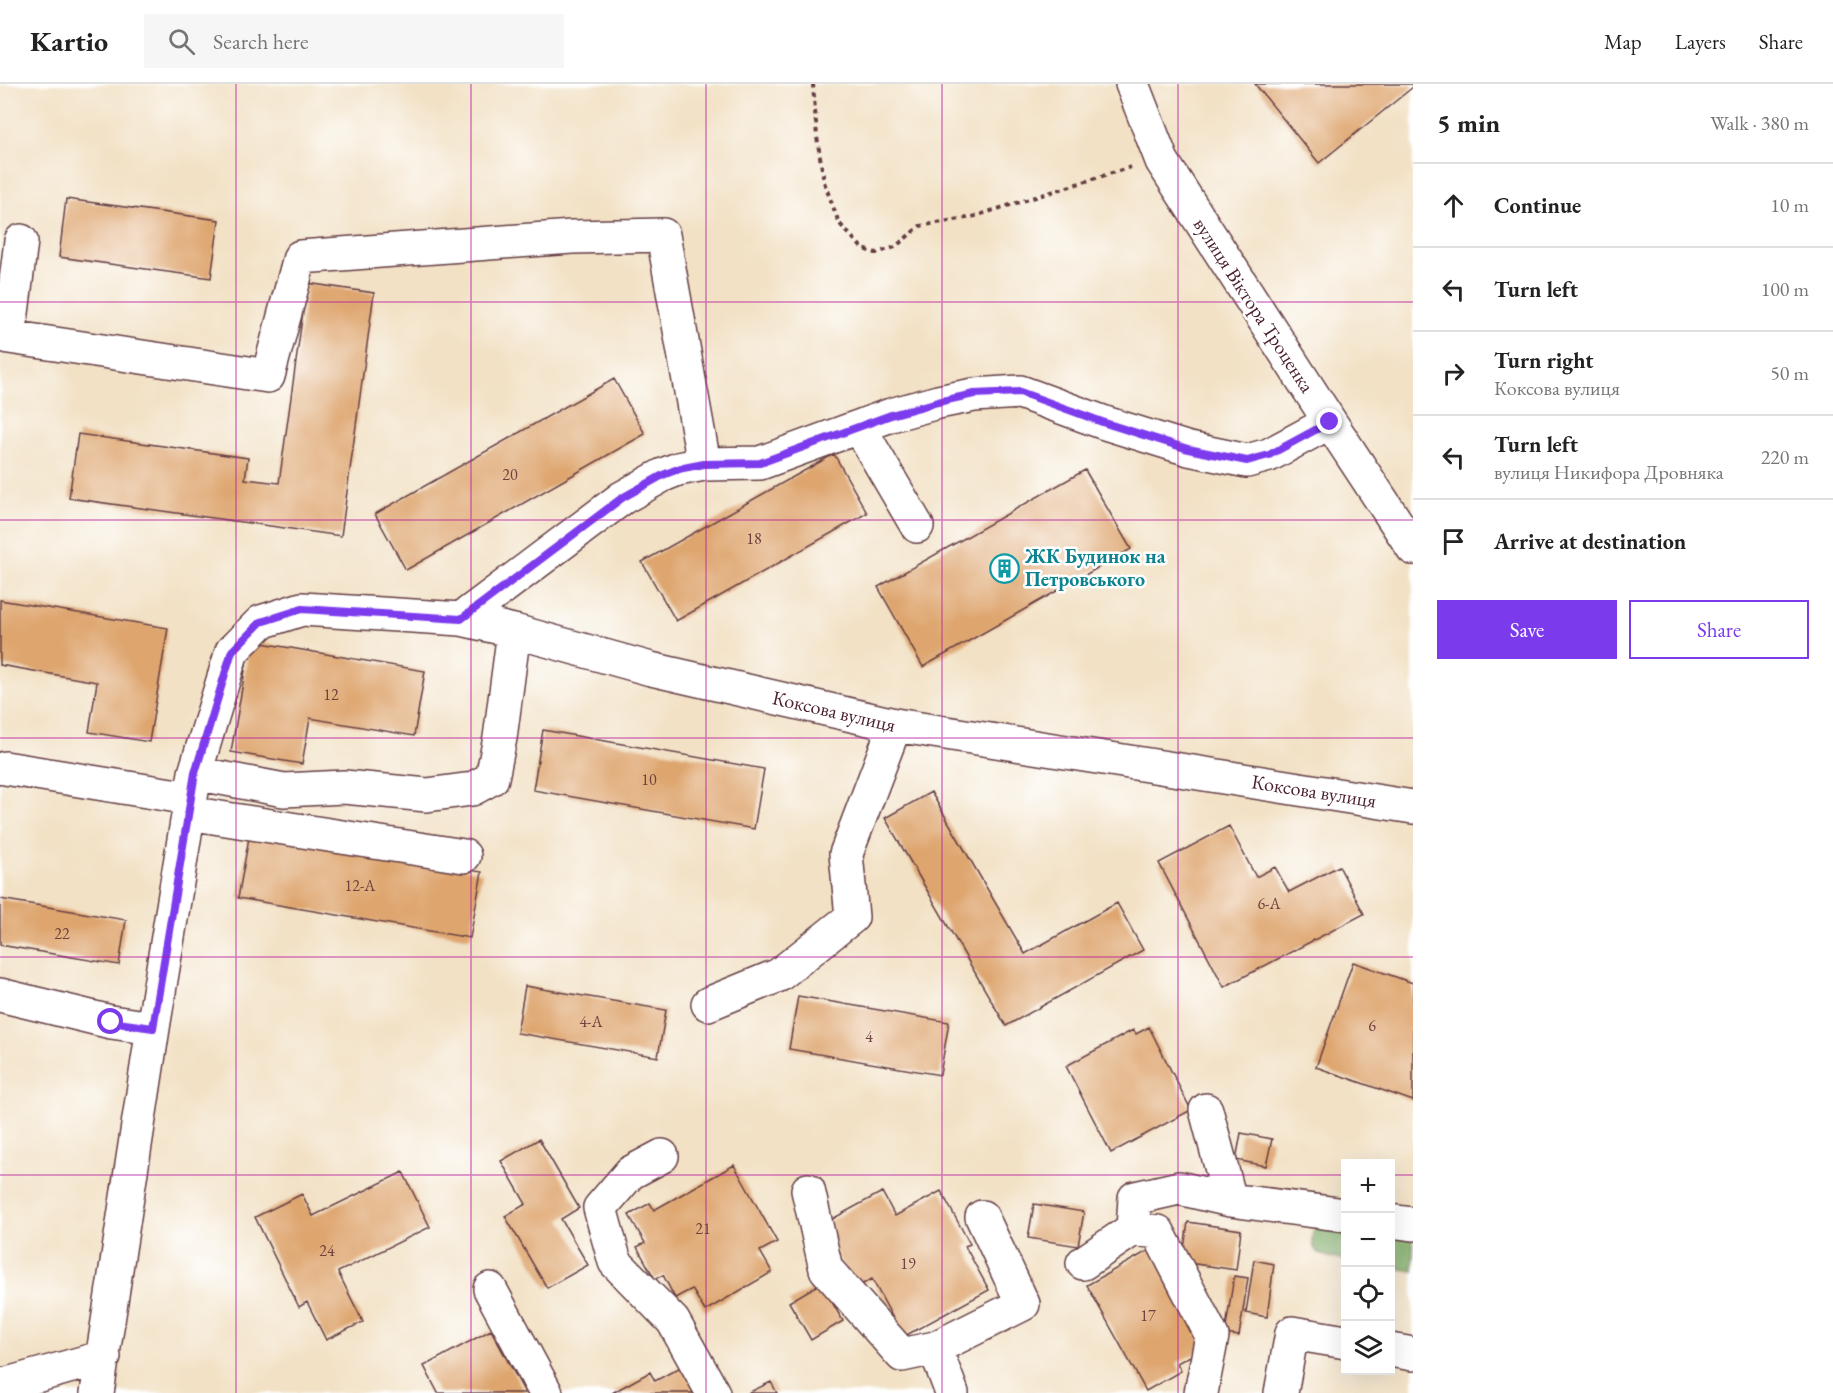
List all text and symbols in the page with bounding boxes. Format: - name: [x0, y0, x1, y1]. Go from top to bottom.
- search box: [144, 14, 564, 68]
- text: Kartio: [30, 23, 108, 59]
- icon: search: [165, 25, 198, 58]
- text: Search here: [213, 27, 309, 56]
- text: Map: [1604, 28, 1642, 55]
- text: Layers: [1675, 28, 1726, 55]
- text: Share: [1759, 28, 1803, 55]
- text: 5 min: [1437, 106, 1500, 140]
- text: Walk · 380 m: [1710, 110, 1809, 136]
- icon: ahead: [1437, 189, 1470, 222]
- text: Continue: [1494, 191, 1581, 220]
- text: 10 m: [1770, 192, 1809, 218]
- street label: вулиця Віктора Троценка: [1188, 213, 1320, 397]
- icon: left: [1437, 273, 1470, 306]
- text: Turn left: [1494, 275, 1578, 304]
- text: 100 m: [1761, 276, 1809, 302]
- text: Turn right: [1494, 346, 1593, 375]
- icon: right: [1437, 357, 1470, 390]
- text: 50 m: [1770, 360, 1809, 386]
- text: Коксова вулиця: [1494, 375, 1620, 401]
- route end: [1316, 408, 1342, 434]
- text: Turn left: [1494, 430, 1578, 459]
- icon: left: [1437, 441, 1470, 474]
- text: 220 m: [1761, 444, 1809, 470]
- text: вулиця Никифора Дровняка: [1494, 459, 1724, 485]
- house number: 20: [502, 464, 518, 485]
- icon: arrive: [1437, 525, 1470, 558]
- text: Arrive at destination: [1494, 527, 1686, 556]
- house number: 18: [746, 528, 762, 549]
- place label: ЖК Будинок на Петровського: [1024, 543, 1166, 592]
- building icon: ЖК Будинок на Петровського: [988, 552, 1020, 584]
- button: Save: [1437, 600, 1617, 659]
- button: Share: [1629, 600, 1809, 659]
- house number: 12: [323, 684, 339, 705]
- street label: Коксова вулиця: [770, 684, 898, 738]
- street label: Коксова вулиця: [1250, 768, 1378, 814]
- house number: 10: [641, 769, 657, 790]
- house number: 12-А: [345, 875, 376, 896]
- house number: 6-А: [1257, 893, 1281, 914]
- house number: 22: [54, 923, 70, 944]
- route start: [97, 1008, 123, 1034]
- house number: 4-А: [579, 1011, 603, 1032]
- house number: 6: [1368, 1015, 1376, 1036]
- house number: 4: [865, 1026, 873, 1047]
- map controls: [1341, 1159, 1395, 1375]
- button: +: [1341, 1159, 1395, 1213]
- button: −: [1341, 1213, 1395, 1267]
- house number: 21: [695, 1218, 711, 1239]
- house number: 24: [319, 1240, 335, 1261]
- house number: 19: [900, 1253, 916, 1274]
- button: locate: [1341, 1267, 1395, 1321]
- house number: 17: [1140, 1305, 1156, 1326]
- button: layers: [1341, 1321, 1395, 1375]

